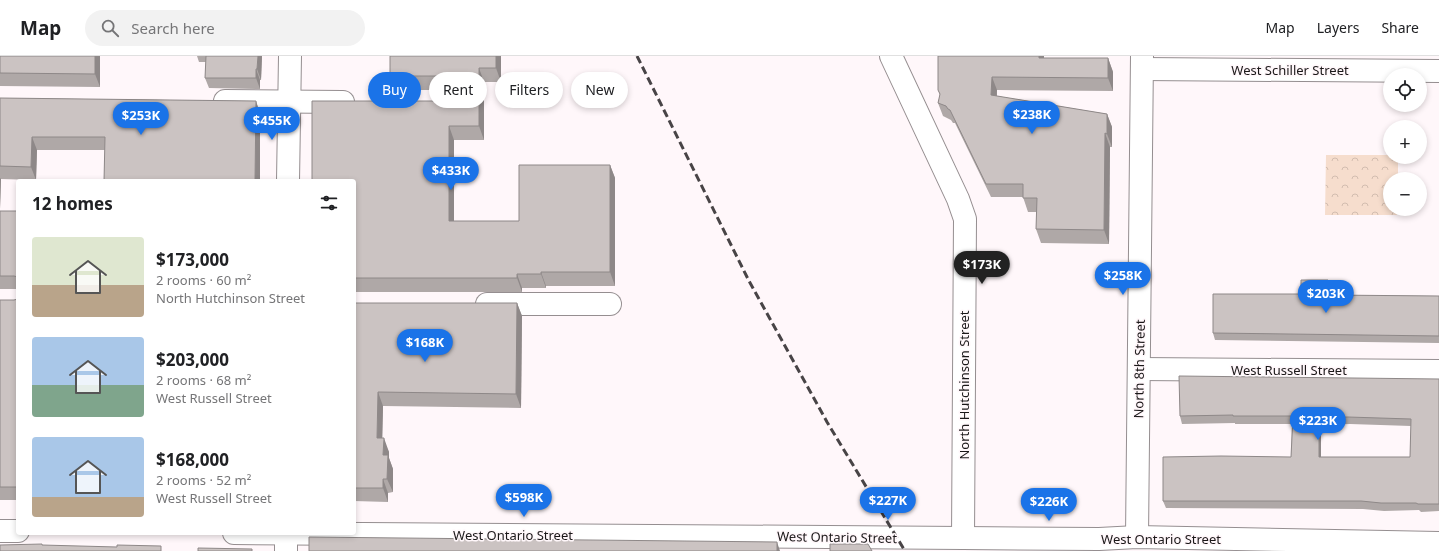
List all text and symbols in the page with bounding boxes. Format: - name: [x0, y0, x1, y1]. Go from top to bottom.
- search box: [85, 10, 365, 46]
- text: Map: [20, 15, 61, 41]
- icon: search: [99, 17, 121, 39]
- text: Search here: [131, 18, 215, 38]
- text: Map: [1266, 18, 1295, 37]
- text: Layers: [1317, 18, 1359, 37]
- text: Share: [1381, 18, 1419, 37]
- street label: West Schiller Street: [1231, 61, 1349, 79]
- map controls: [1383, 68, 1427, 216]
- button: locate: [1383, 68, 1427, 112]
- chip: Buy: [368, 72, 421, 108]
- chip: Rent: [429, 72, 487, 108]
- chip: Filters: [495, 72, 563, 108]
- chip: New: [571, 72, 628, 108]
- pin: $238K: [1004, 101, 1060, 135]
- pin: $253K: [113, 102, 169, 136]
- text: $238K: [1013, 105, 1051, 123]
- text: $253K: [122, 106, 160, 124]
- pin: $455K: [244, 107, 300, 141]
- text: $455K: [253, 111, 291, 129]
- button: +: [1383, 120, 1427, 164]
- pin: $433K: [423, 157, 479, 191]
- text: $433K: [432, 161, 470, 179]
- button: −: [1383, 172, 1427, 216]
- text: 12 homes: [32, 192, 113, 215]
- icon: filters: [318, 192, 340, 214]
- text: $173,000: [156, 248, 229, 271]
- pin: $173K: [954, 251, 1010, 285]
- icon: home: [64, 253, 112, 301]
- text: $173K: [963, 255, 1001, 273]
- pin: $258K: [1095, 262, 1151, 296]
- text: $258K: [1104, 266, 1142, 284]
- text: 2 rooms · 60 m²: [156, 271, 251, 289]
- pin: $203K: [1298, 280, 1354, 314]
- text: $203K: [1307, 284, 1345, 302]
- text: North Hutchinson Street: [156, 289, 305, 307]
- street label: North Hutchinson Street: [955, 310, 973, 460]
- street label: North 8th Street: [1129, 319, 1149, 419]
- pin: $168K: [397, 329, 453, 363]
- text: $168K: [406, 333, 444, 351]
- text: $203,000: [156, 348, 229, 371]
- icon: home: [64, 353, 112, 401]
- street label: West Russell Street: [1231, 361, 1347, 379]
- text: 2 rooms · 68 m²: [156, 371, 251, 389]
- text: West Russell Street: [156, 389, 272, 407]
- pin: $223K: [1290, 407, 1346, 441]
- text: $223K: [1299, 411, 1337, 429]
- text: $168,000: [156, 448, 229, 471]
- icon: home: [64, 453, 112, 501]
- text: 2 rooms · 52 m²: [156, 471, 251, 489]
- pin: $598K: [496, 484, 552, 518]
- pin: $227K: [860, 487, 916, 521]
- text: $598K: [505, 488, 543, 506]
- pin: $226K: [1021, 488, 1077, 522]
- text: West Russell Street: [156, 489, 272, 507]
- text: $227K: [869, 491, 907, 509]
- text: $226K: [1030, 492, 1068, 510]
- street label: West Ontario Street: [453, 526, 573, 544]
- street label: West Ontario Street: [777, 527, 897, 547]
- street label: West Ontario Street: [1101, 530, 1221, 548]

